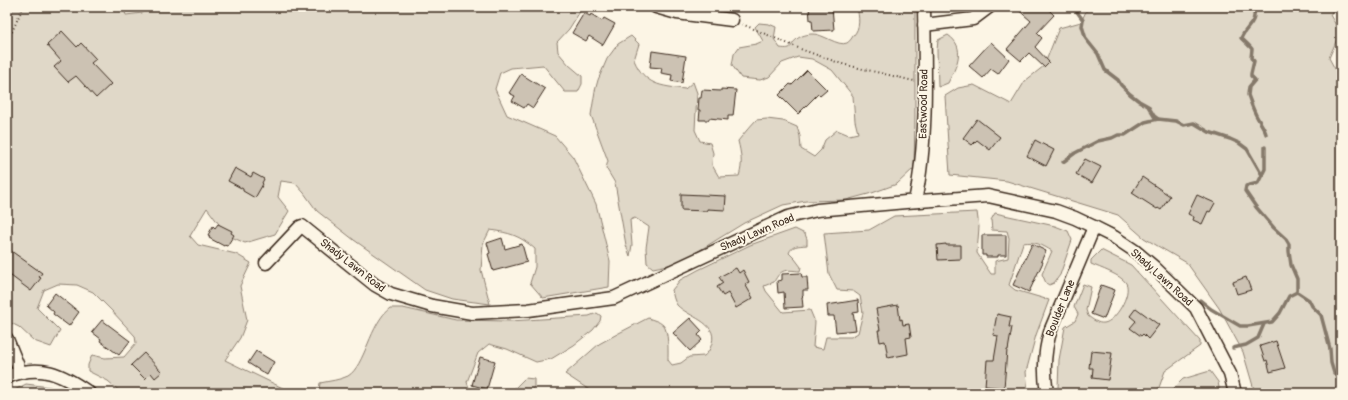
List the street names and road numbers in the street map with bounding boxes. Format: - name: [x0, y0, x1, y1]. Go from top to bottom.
- street label: Eastwood Road: [916, 69, 931, 139]
- street label: Shady Lawn Road: [718, 211, 796, 254]
- street label: Shady Lawn Road: [317, 236, 388, 295]
- street label: Shady Lawn Road: [1128, 246, 1195, 309]
- street label: Boulder Lane: [1043, 277, 1078, 339]

